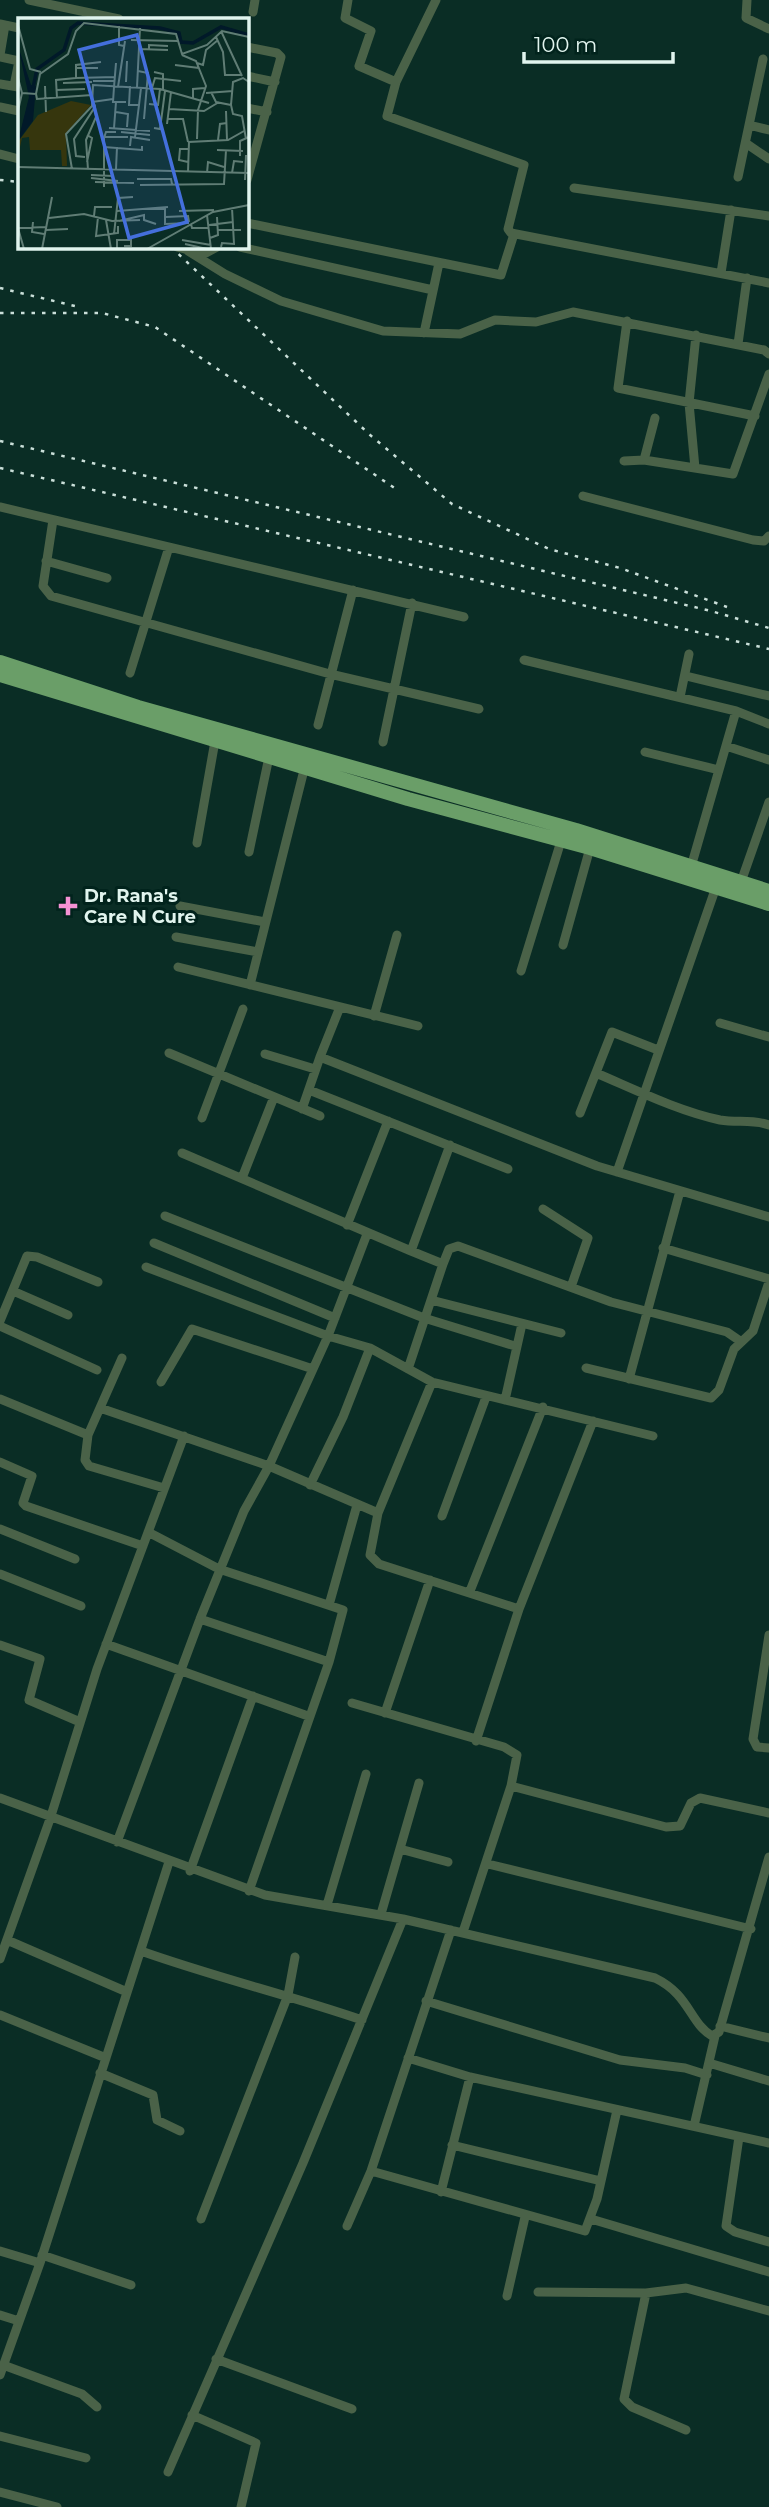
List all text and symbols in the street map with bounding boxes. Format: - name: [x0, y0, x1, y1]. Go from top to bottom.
- inset map: [18, 18, 248, 248]
- scale bar: [524, 21, 673, 65]
- text: 100 m: [534, 32, 597, 57]
- place label: Dr. Rana's Care N Cure: [84, 885, 196, 928]
- marker: Dr. Rana's Care N Cure: [58, 896, 78, 916]

